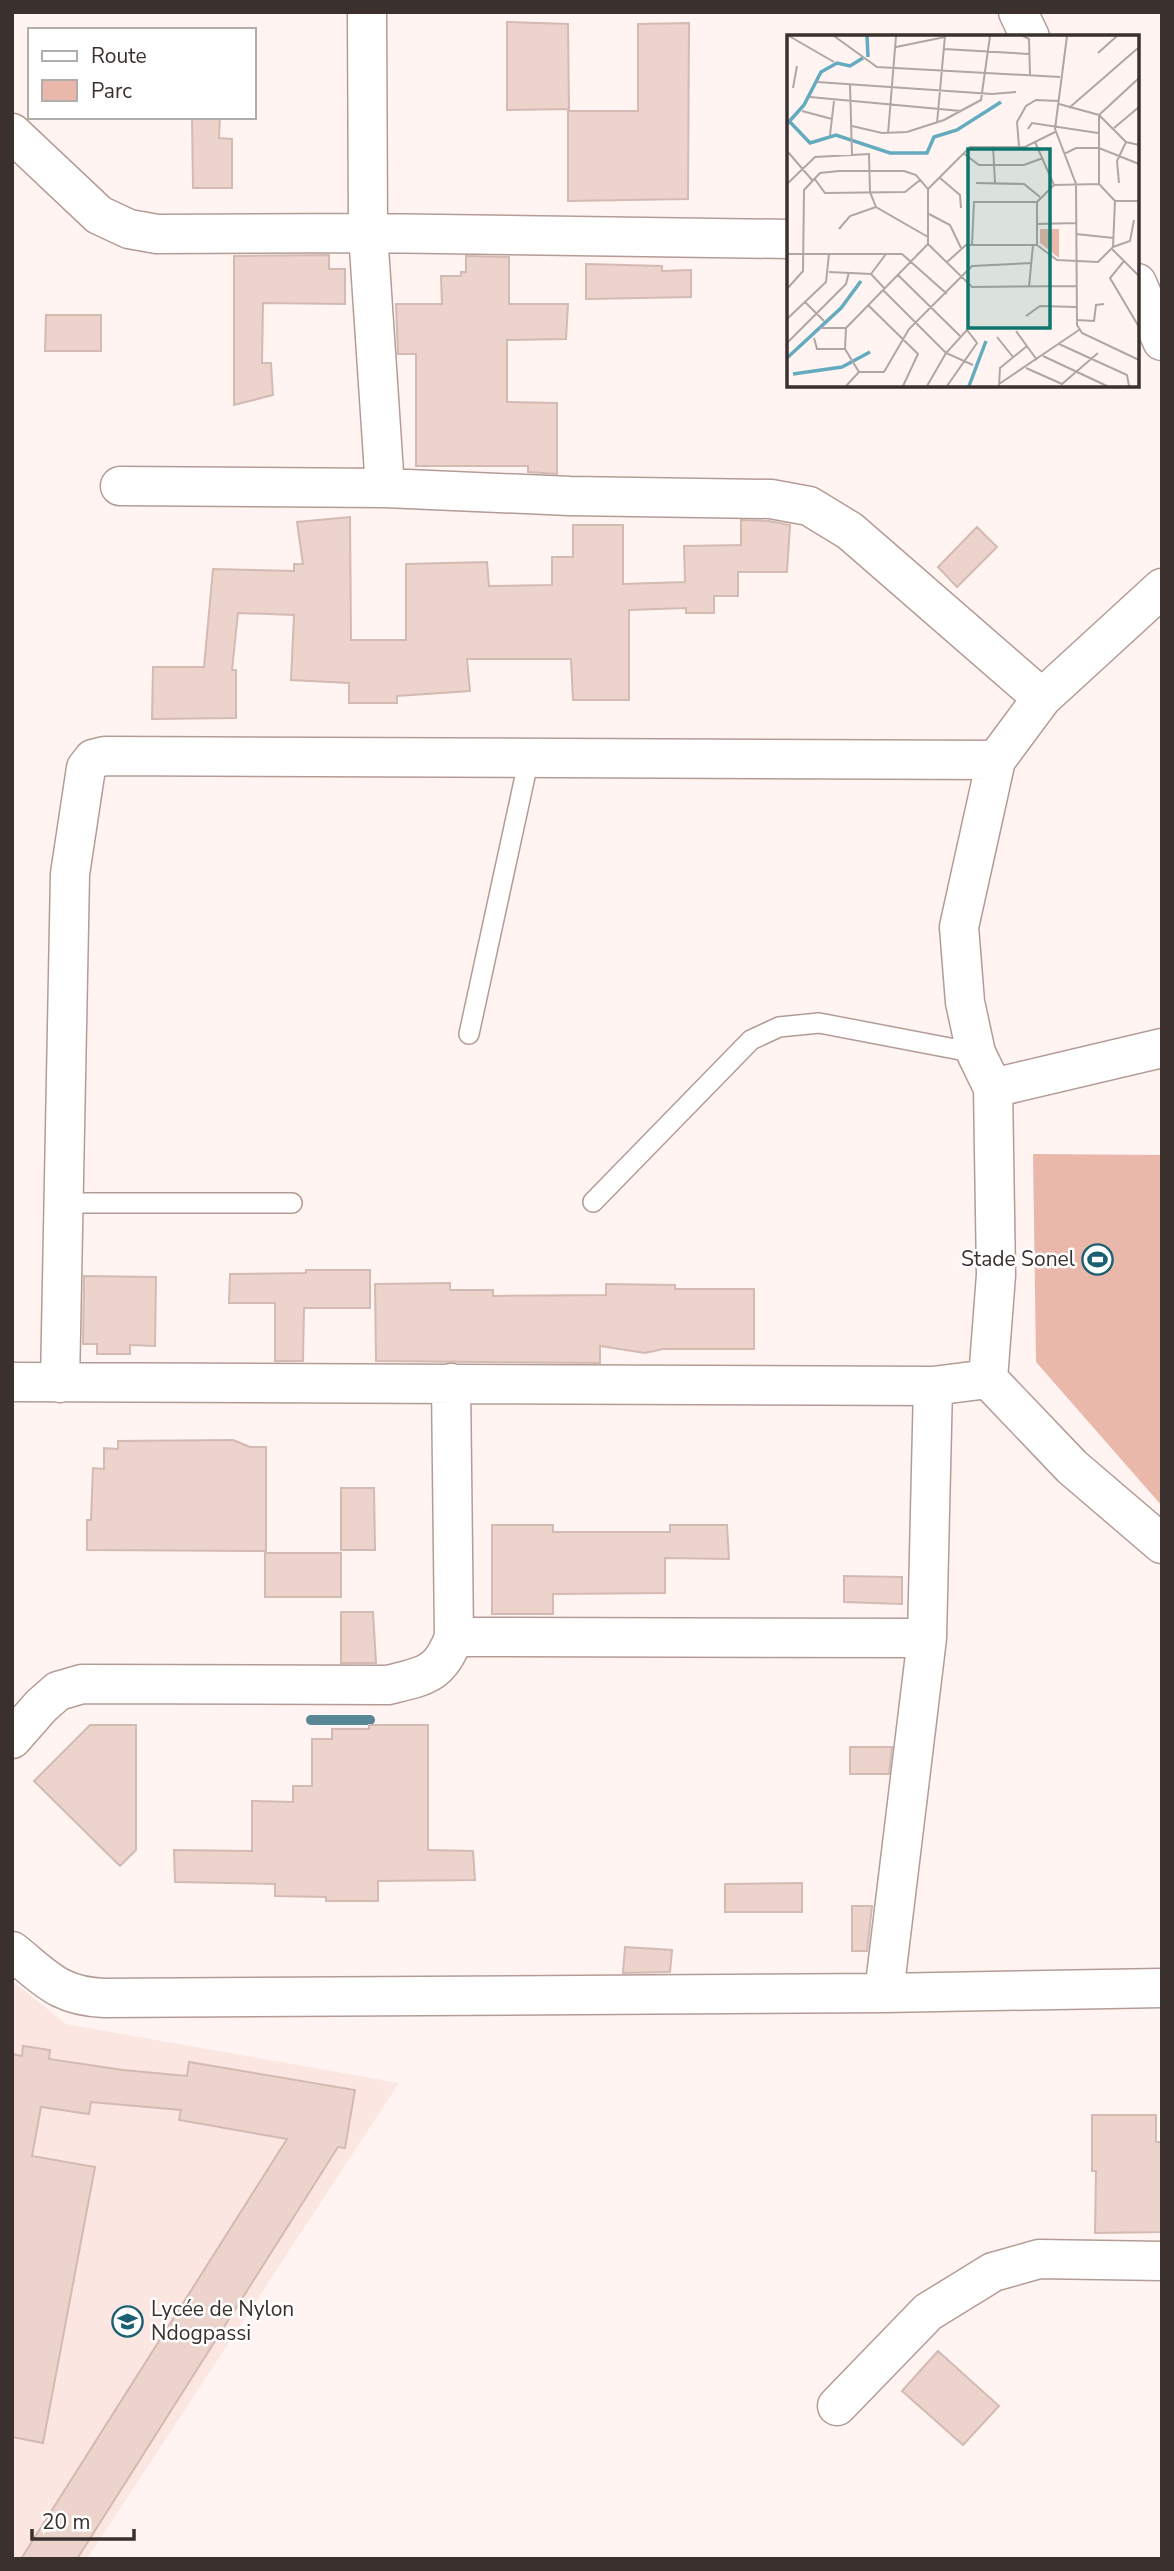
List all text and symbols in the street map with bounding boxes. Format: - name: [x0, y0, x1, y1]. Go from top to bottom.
- legend: [28, 28, 256, 119]
- inset map: [787, 35, 1139, 387]
- text: Route: [91, 42, 147, 70]
- text: Parc: [91, 77, 132, 105]
- sports icon: Stade Sonel: [1081, 1242, 1115, 1276]
- place label: Stade Sonel: [961, 1245, 1076, 1273]
- place label: Lycée de Nylon Ndogpassi: [151, 2295, 294, 2347]
- school or university icon: Lycée de Nylon Ndogpassi: [111, 2304, 145, 2338]
- scale bar: [32, 2498, 133, 2542]
- text: 20 m: [42, 2508, 91, 2536]

